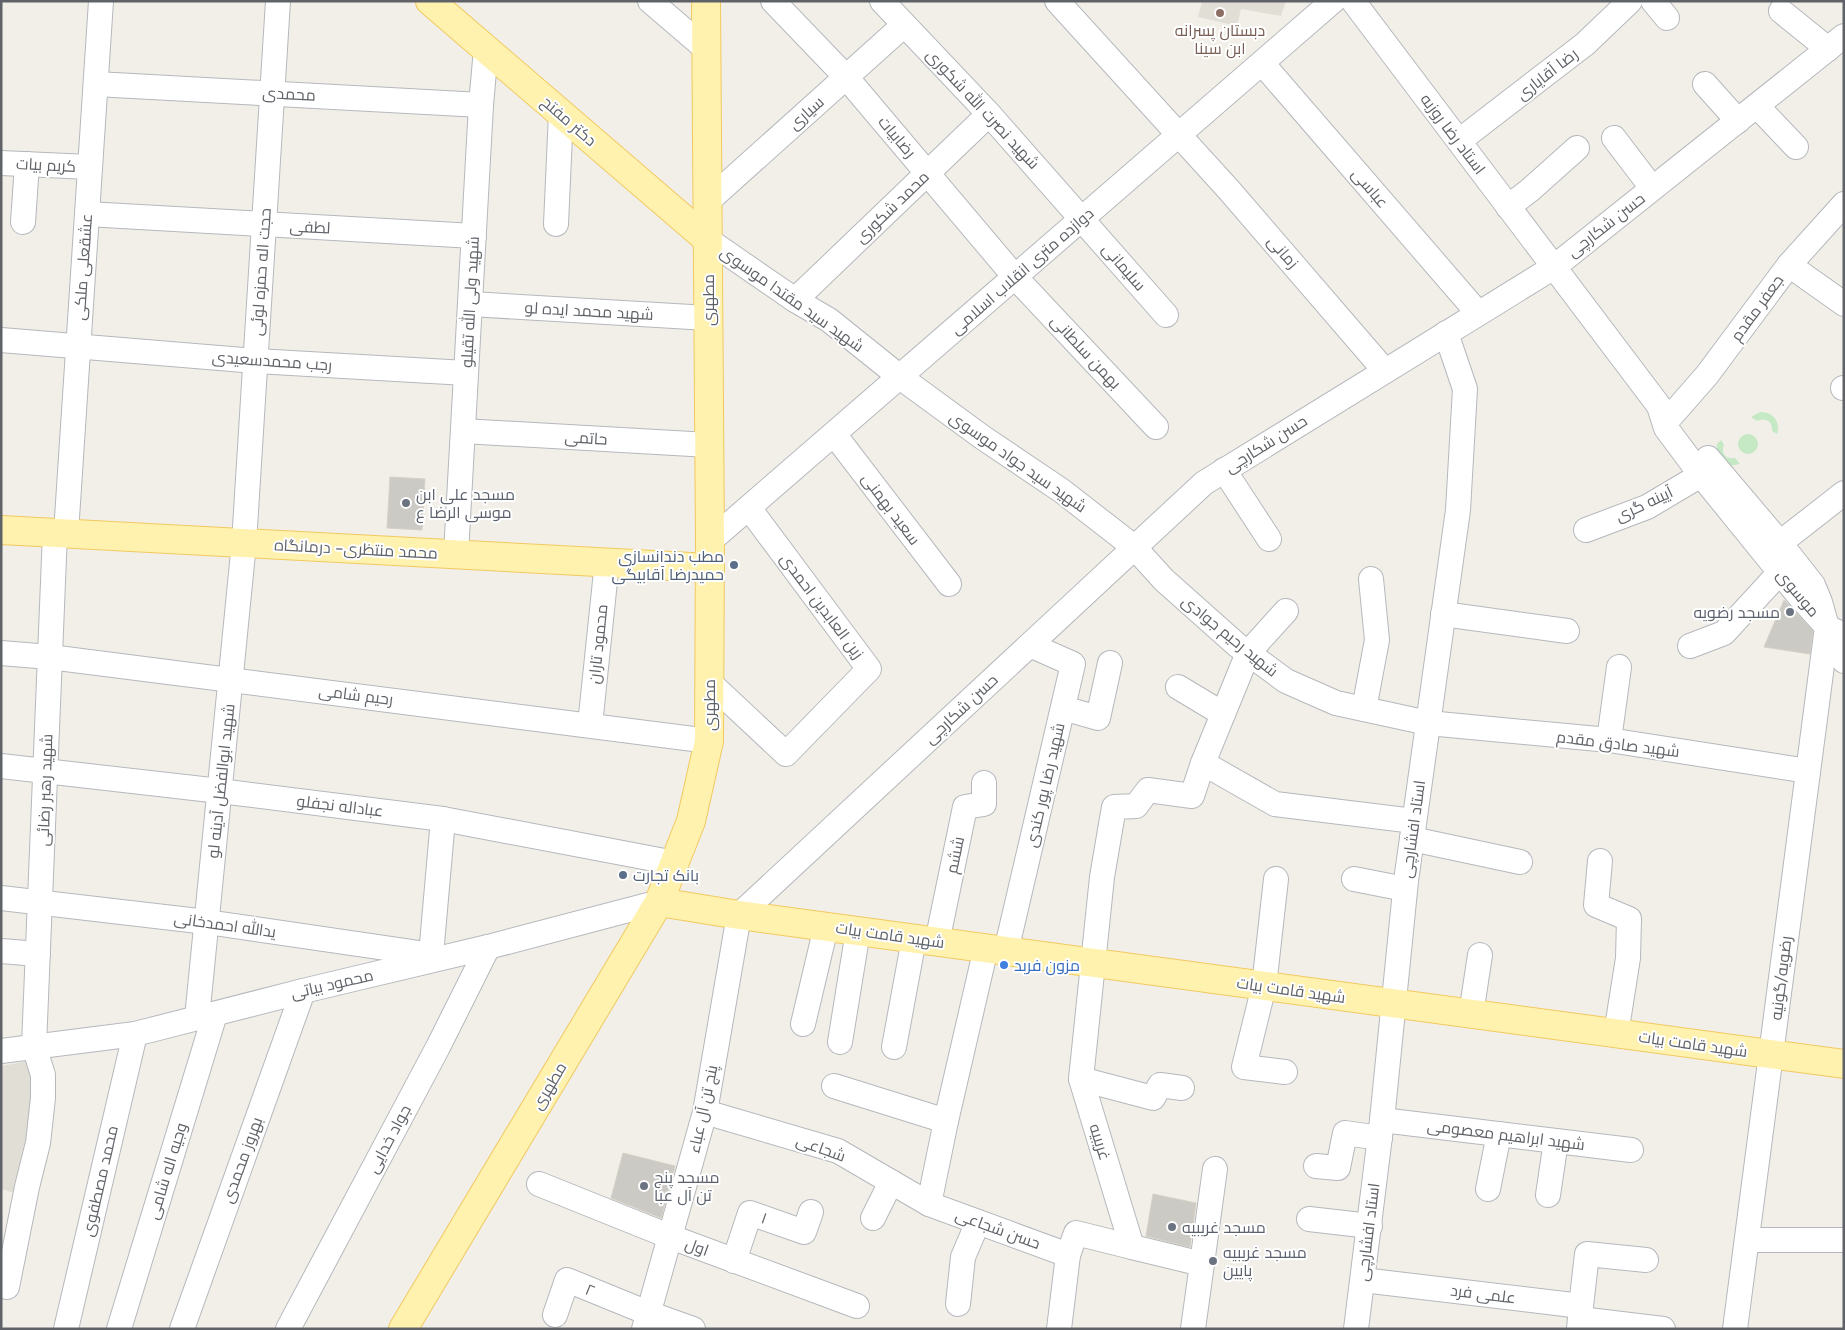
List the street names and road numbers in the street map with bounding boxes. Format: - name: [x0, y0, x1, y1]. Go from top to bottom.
- street label: رضا آقایاری: [1512, 43, 1582, 105]
- street label: شهید نصرت الله شکوری: [922, 44, 1044, 174]
- street label: محمدی: [262, 82, 316, 106]
- street label: استاد رضا روزبه: [1416, 89, 1490, 179]
- street label: دکتر مفتح: [536, 91, 601, 152]
- street label: سیاری: [784, 91, 828, 135]
- street label: رضابیات: [873, 112, 921, 162]
- street label: کریم بیات: [15, 153, 77, 178]
- street label: عباسی: [1347, 164, 1393, 212]
- street label: محمد شکوری: [851, 166, 933, 248]
- street label: حسن شکارچی: [1563, 188, 1650, 263]
- street label: دوازده متری انقلاب اسلامی: [946, 203, 1098, 339]
- street label: حجت اله حمزه لوئی: [246, 207, 276, 337]
- street label: عشقعلی ملکی: [69, 213, 97, 321]
- street label: لطفی: [289, 215, 331, 239]
- street label: زمانی: [1263, 231, 1303, 273]
- street label: شهید ولی الله تقیلو: [456, 236, 484, 368]
- street label: سلیمانی: [1097, 239, 1151, 295]
- street label: شهید سید مقتدا موسوی: [716, 241, 868, 357]
- street label: جعفر مقدم: [1726, 271, 1789, 346]
- street label: مطهری: [698, 274, 719, 326]
- street label: شهید محمد ایده لو: [524, 297, 654, 325]
- street label: بهمن سلطانی: [1046, 310, 1126, 394]
- street label: رجب محمدسعیدی: [211, 346, 333, 376]
- street label: شهید سید جواد موسوی: [945, 407, 1091, 517]
- street label: حسن شکارچی: [1221, 410, 1312, 479]
- street label: حاتمی: [564, 426, 608, 450]
- street label: سعید بهمنی: [857, 469, 925, 549]
- street label: آیینه گری: [1612, 481, 1677, 526]
- street label: محمد منتظری- درمانگاه: [274, 534, 438, 564]
- street label: زین العابدین احمدی: [775, 549, 869, 663]
- street label: موسوی: [1772, 565, 1824, 621]
- street label: شهید رحیم جوادی: [1177, 591, 1283, 682]
- street label: محمود تاران: [583, 603, 613, 685]
- street label: حسن شکارچی: [920, 669, 1003, 749]
- street label: مطهری: [699, 679, 720, 731]
- street label: رحیم شامی: [317, 680, 394, 711]
- street label: شهید ابوالفضل آدینه لو: [202, 703, 240, 859]
- street label: شهید رضا پور کندی: [1020, 721, 1071, 850]
- street label: شهید صادق مقدم: [1555, 726, 1681, 763]
- street label: شهید رهبر رضائی: [33, 733, 57, 847]
- street label: استاد افشارچی: [1396, 779, 1431, 879]
- street label: عباداله نجفلو: [295, 790, 385, 822]
- street label: ششم: [941, 834, 970, 876]
- street label: یدالله احمدخانی: [173, 907, 278, 943]
- street label: شهید قامت بیات: [834, 917, 946, 953]
- street label: رضویه/گونیه: [1765, 935, 1797, 1021]
- street label: محمود بیاتی: [289, 964, 375, 1004]
- street label: شهید قامت بیات: [1235, 972, 1347, 1008]
- street label: شهید قامت بیات: [1637, 1026, 1749, 1062]
- street label: مطهری: [527, 1058, 571, 1114]
- street label: پنج تن آل عباء: [683, 1062, 724, 1155]
- street label: جواد خدایی: [362, 1101, 416, 1177]
- street label: بهروز محمدی: [217, 1114, 267, 1206]
- street label: شهید ابراهیم معصومی: [1426, 1115, 1586, 1156]
- street label: وجیه اله شامی: [142, 1120, 192, 1222]
- street label: غریبیه: [1085, 1121, 1115, 1163]
- street label: محمد مصطفوی: [77, 1123, 123, 1239]
- street label: شجاعی: [793, 1129, 849, 1167]
- street label: استاد افشارچی: [1352, 1182, 1385, 1282]
- street label: حسن شجاعی: [953, 1204, 1043, 1254]
- street label: ۱: [758, 1207, 770, 1229]
- street label: اول: [682, 1233, 712, 1261]
- street label: ۲: [582, 1279, 598, 1301]
- street label: علمی فرد: [1449, 1280, 1517, 1308]

